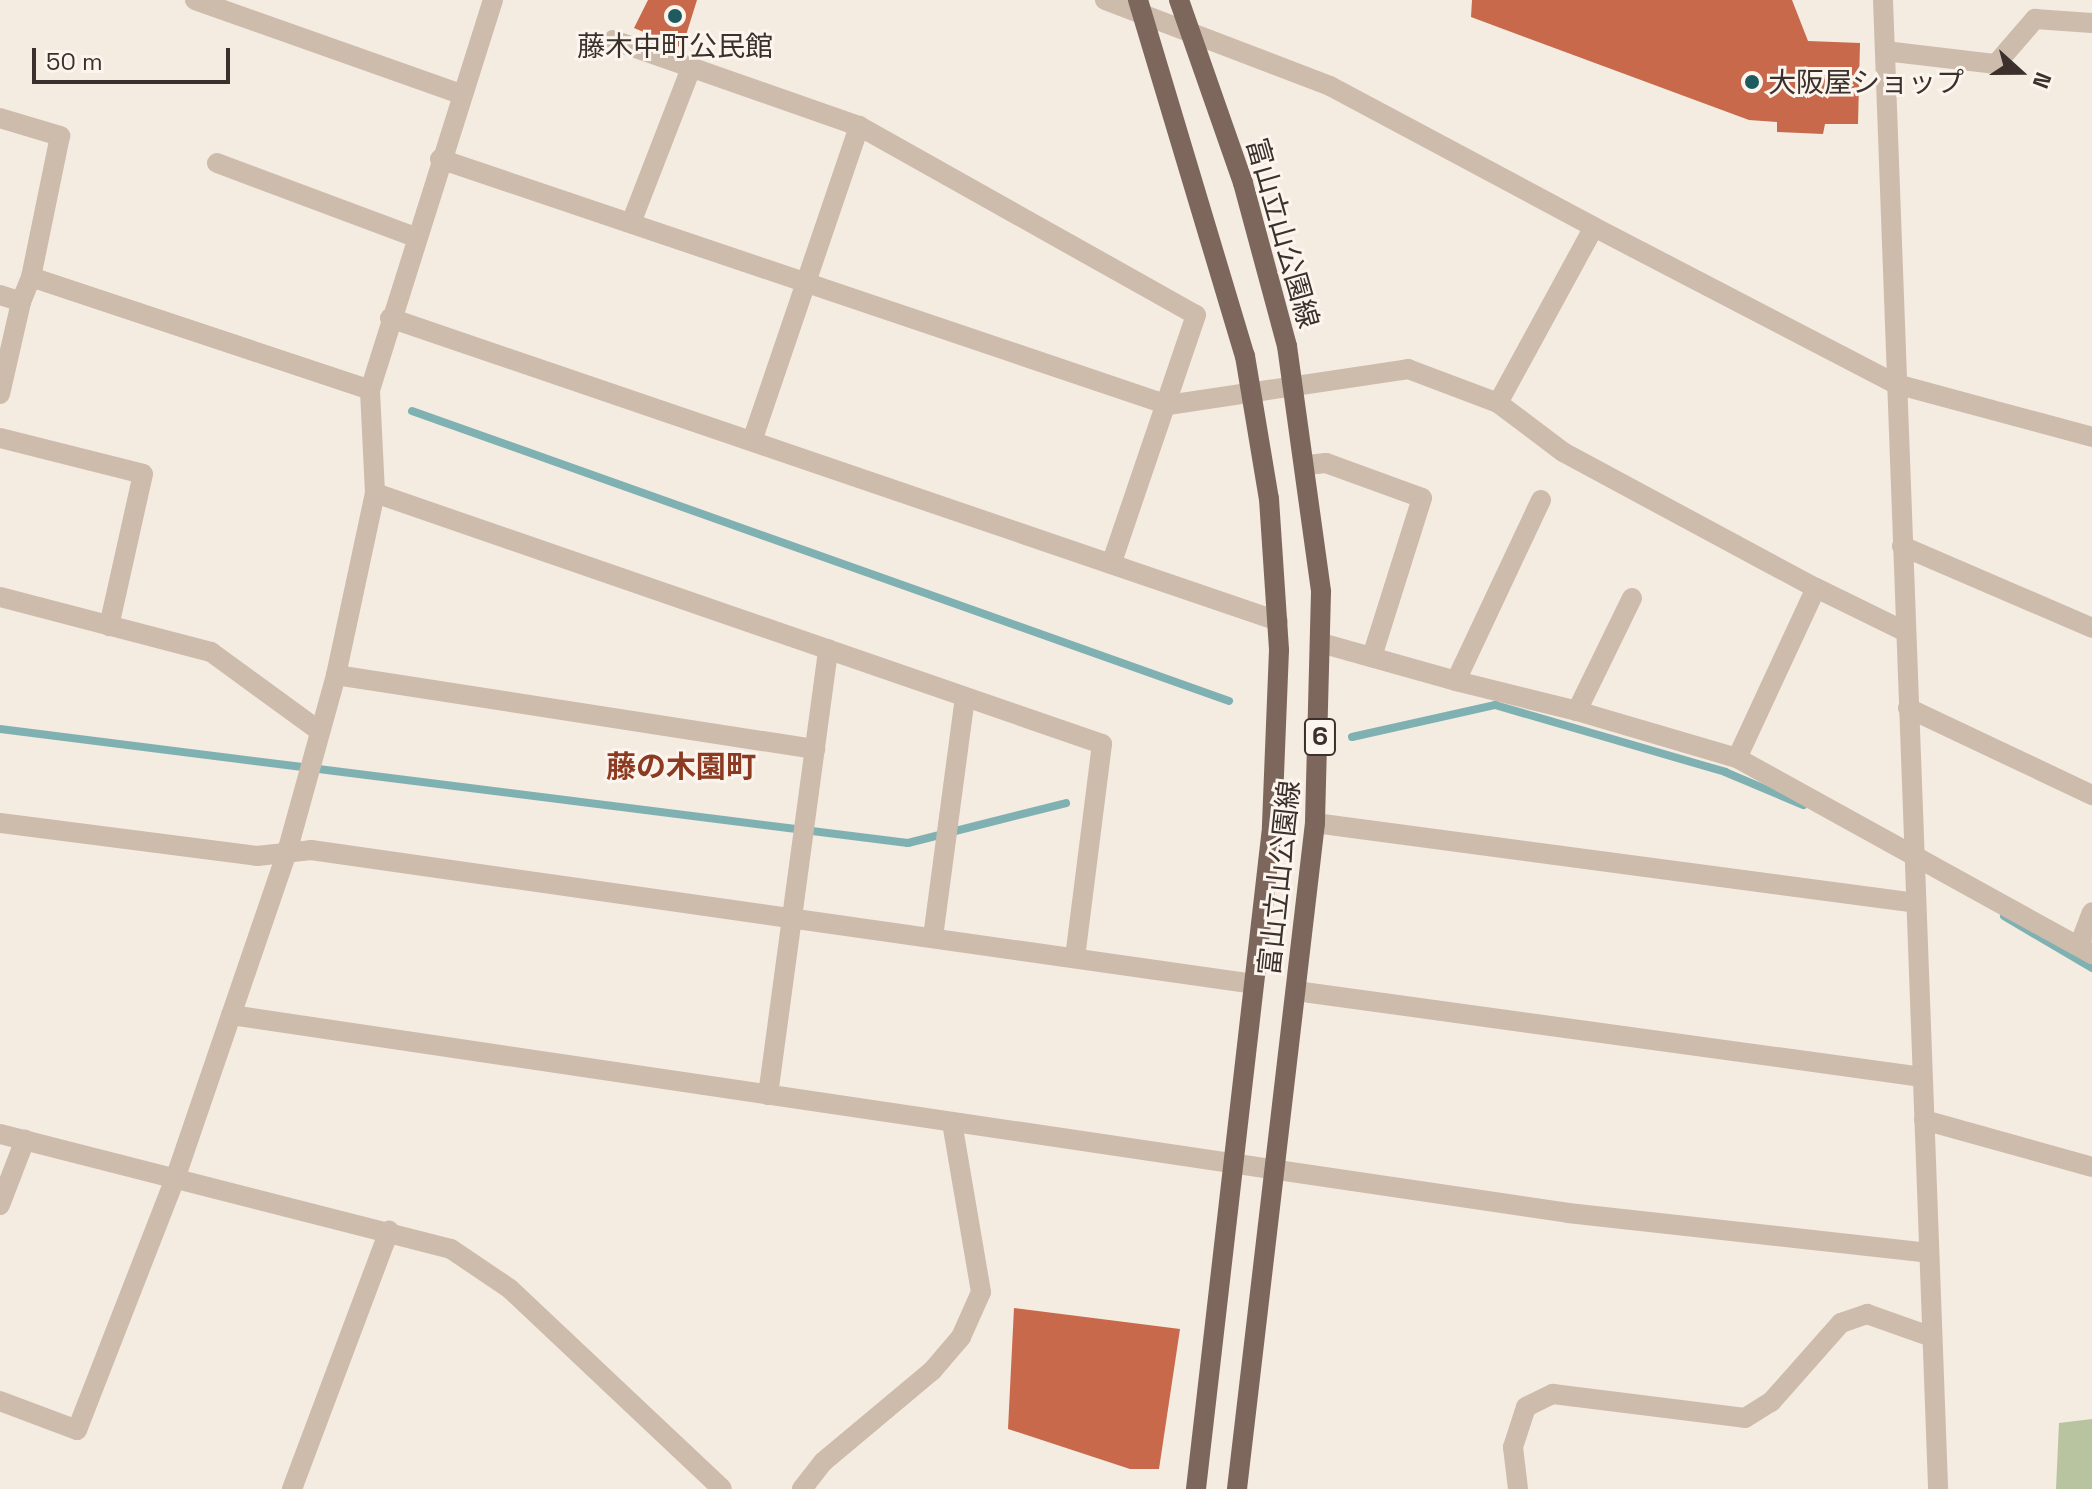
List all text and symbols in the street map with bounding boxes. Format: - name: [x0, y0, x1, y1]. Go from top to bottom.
- marker: 藤木中町公民館: [666, 7, 684, 25]
- place label: 藤木中町公民館: [577, 29, 773, 63]
- scale bar: [36, 32, 234, 82]
- north arrow: [1980, 32, 2060, 112]
- text: 50 m: [46, 46, 103, 77]
- place label: 大阪屋ショップ: [1768, 65, 1964, 99]
- text: N: [2027, 69, 2058, 93]
- marker: 大阪屋ショップ: [1743, 73, 1761, 91]
- street label: 富山立山公園線: [1240, 134, 1326, 332]
- road number: 6: [1302, 715, 1338, 759]
- district label: 藤の木園町: [606, 749, 756, 785]
- street label: 富山立山公園線: [1252, 779, 1306, 977]

